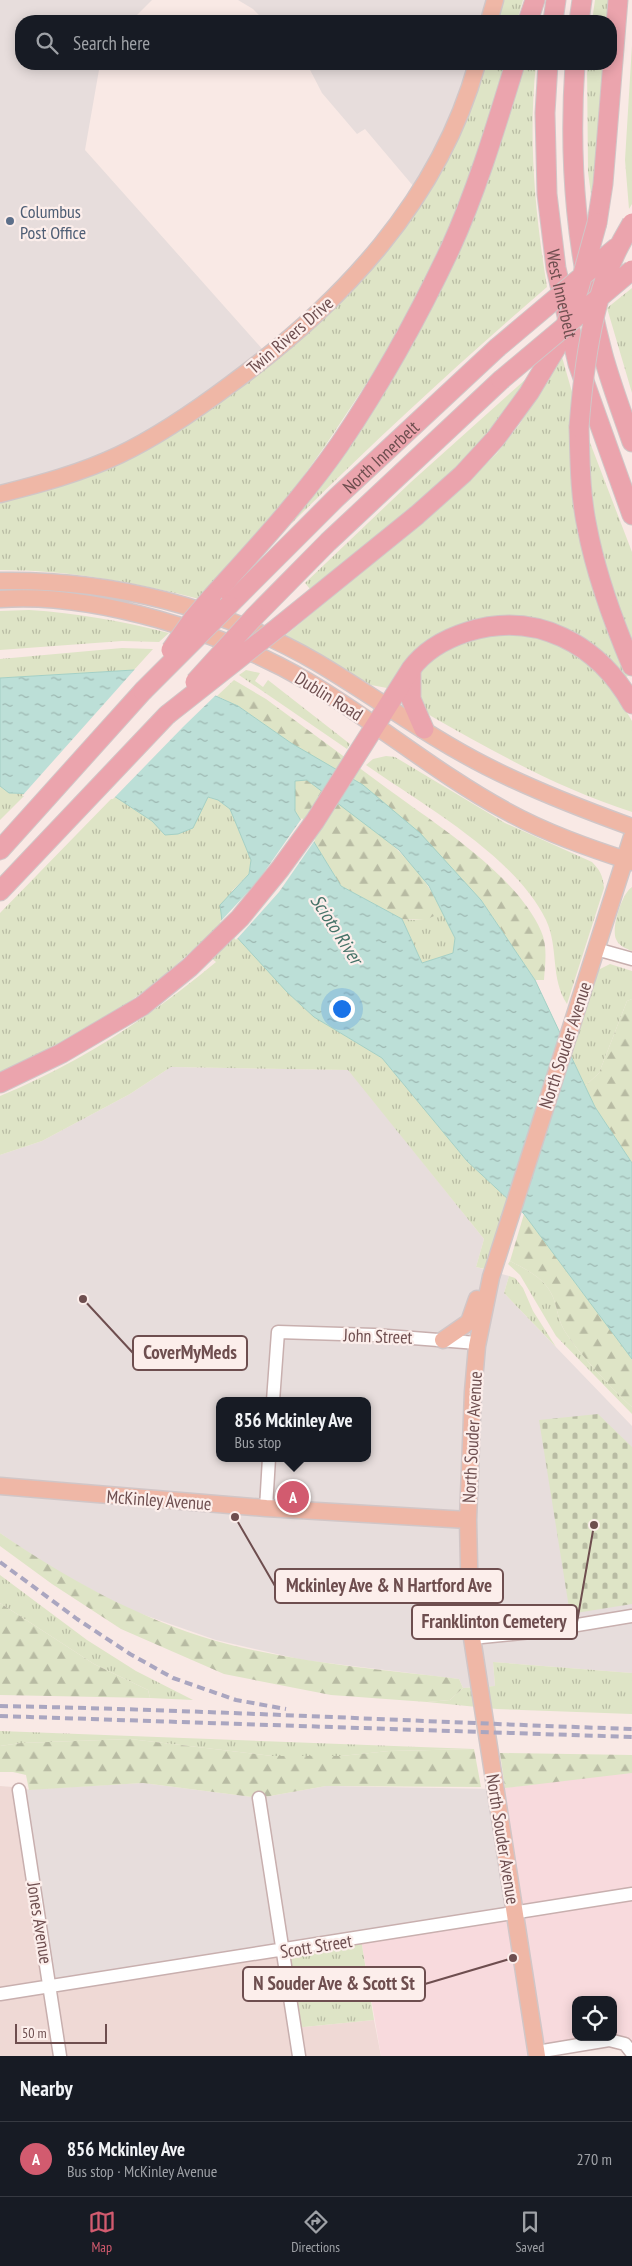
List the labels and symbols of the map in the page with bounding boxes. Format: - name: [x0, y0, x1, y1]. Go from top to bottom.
- place label: Columbus Post Office: [20, 200, 86, 244]
- marker: Columbus Post Office: [4, 215, 16, 227]
- street label: West Innerbelt: [542, 248, 583, 340]
- street label: Twin Rivers Drive: [242, 291, 338, 379]
- street label: North Innerbelt: [337, 415, 424, 498]
- street label: Dublin Road: [291, 666, 367, 726]
- water label: Scioto River: [306, 890, 370, 971]
- street label: North Souder Avenue: [534, 979, 596, 1111]
- your location: [329, 996, 355, 1022]
- street label: John Street: [342, 1323, 413, 1349]
- callout: CoverMyMeds: [133, 1336, 247, 1370]
- text: CoverMyMeds: [143, 1340, 237, 1364]
- street label: North Souder Avenue: [457, 1371, 487, 1503]
- pin: A: [277, 1478, 309, 1516]
- street label: McKinley Avenue: [106, 1485, 212, 1515]
- callout: Mckinley Ave & N Hartford Ave: [275, 1569, 503, 1603]
- text: Mckinley Ave & N Hartford Ave: [286, 1573, 492, 1597]
- callout: Franklinton Cemetery: [412, 1605, 577, 1639]
- text: Franklinton Cemetery: [421, 1609, 567, 1633]
- street label: North Souder Avenue: [481, 1772, 525, 1906]
- street label: Jones Avenue: [22, 1880, 58, 1965]
- street label: Scott Street: [278, 1929, 354, 1963]
- callout: N Souder Ave & Scott St: [243, 1967, 425, 2001]
- text: N Souder Ave & Scott St: [253, 1971, 415, 1995]
- scale bar: [15, 2021, 108, 2044]

